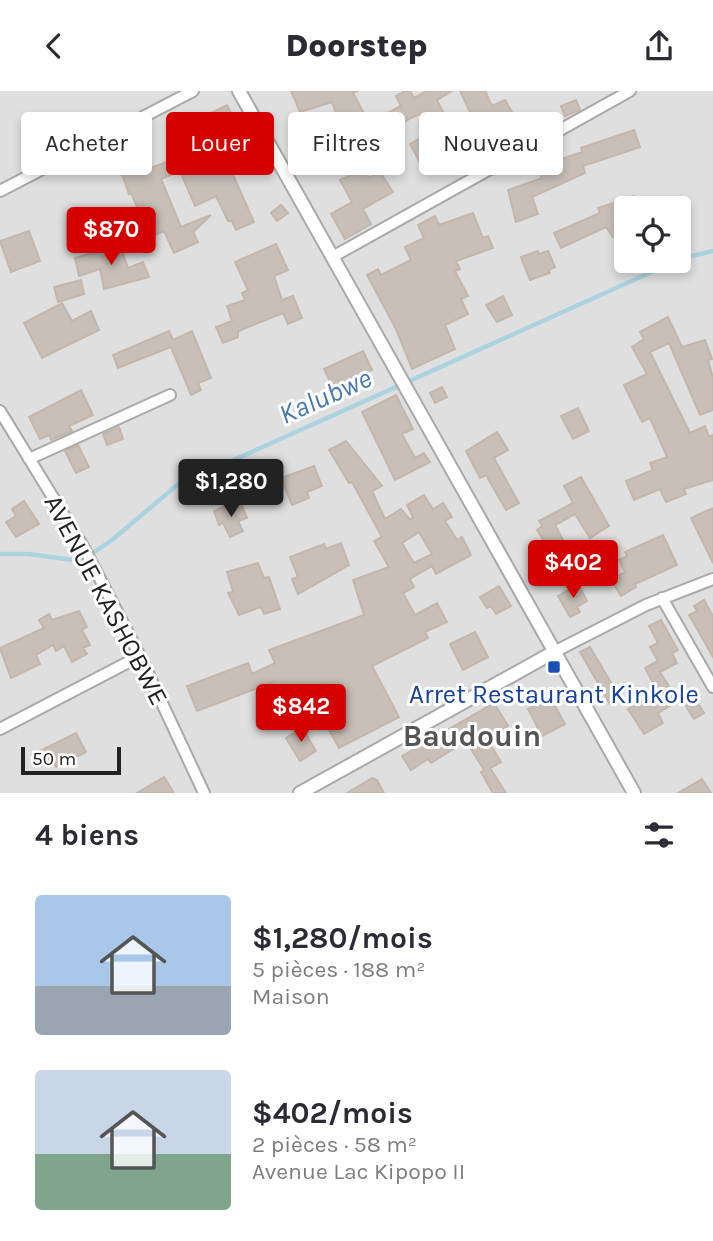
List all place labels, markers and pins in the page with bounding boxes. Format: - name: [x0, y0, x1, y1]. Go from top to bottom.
- pin: $870: [70, 207, 152, 267]
- pin: $1,280: [174, 459, 288, 519]
- pin: $402: [532, 540, 614, 600]
- marker: Arret Restaurant Kinkole: [546, 659, 562, 675]
- place label: Arret Restaurant Kinkole: [409, 679, 699, 710]
- pin: $842: [260, 685, 342, 744]

